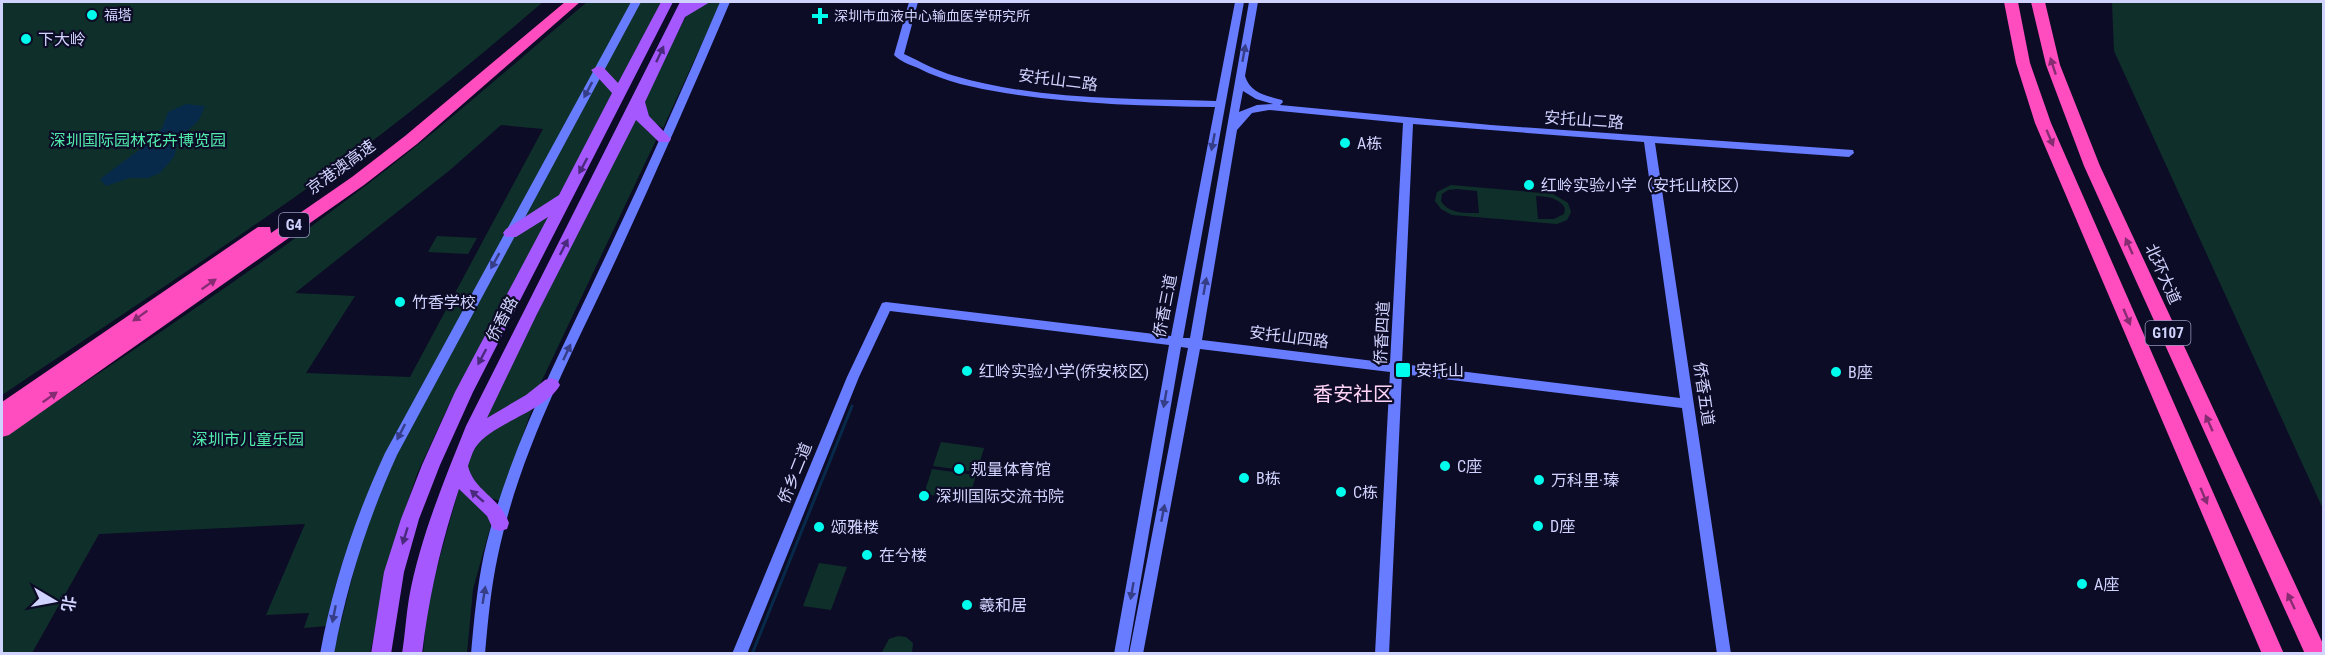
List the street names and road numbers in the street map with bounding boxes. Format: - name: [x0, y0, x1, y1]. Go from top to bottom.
- street label: 安托山二路: [1017, 66, 1099, 94]
- street label: 安托山二路: [1543, 108, 1625, 132]
- street label: 京港澳高速: [303, 136, 379, 198]
- road number: G4: [279, 213, 309, 237]
- street label: 北环大道: [2141, 241, 2185, 307]
- street label: 侨香三道: [1150, 273, 1180, 339]
- street label: 侨香路: [482, 293, 522, 345]
- street label: 侨香四道: [1371, 301, 1393, 365]
- road number: G107: [2146, 321, 2190, 345]
- street label: 安托山四路: [1248, 323, 1330, 351]
- street label: 侨香五道: [1690, 361, 1718, 427]
- street label: 侨乡二道: [774, 440, 816, 506]

